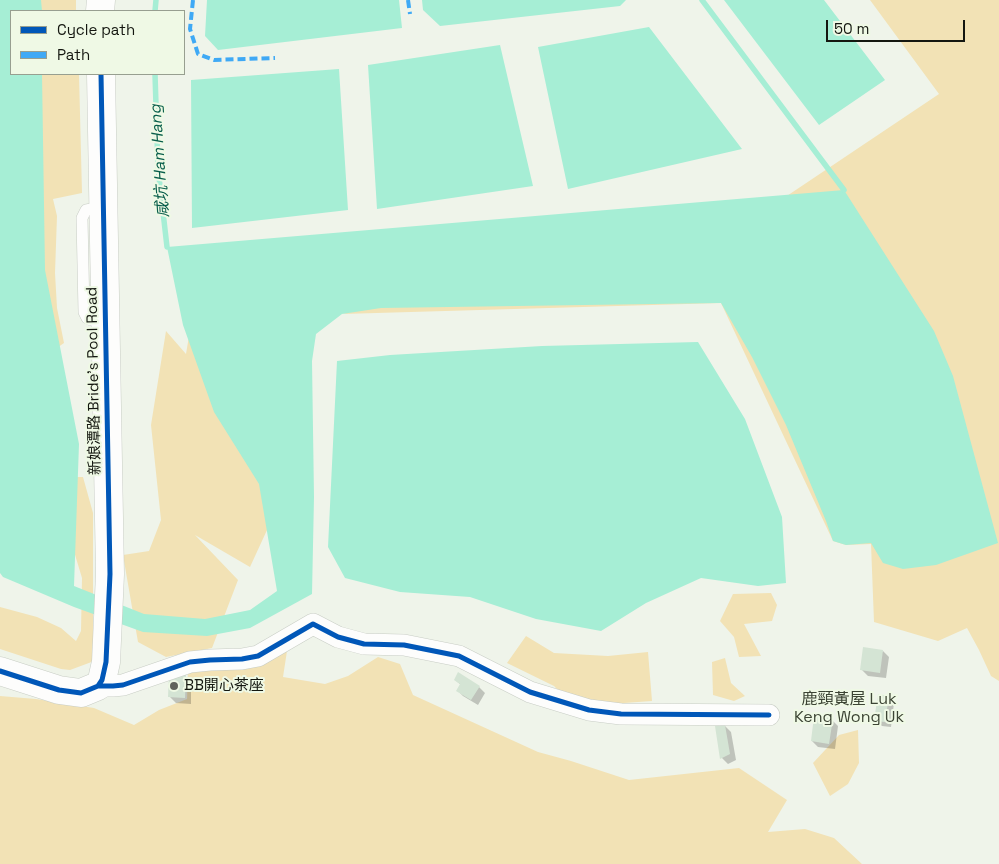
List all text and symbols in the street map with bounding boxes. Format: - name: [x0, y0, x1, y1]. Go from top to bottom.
- legend: [10, 10, 185, 75]
- scale bar: [829, 10, 968, 42]
- text: 50 m: [834, 19, 869, 38]
- text: Cycle path: [57, 20, 135, 39]
- text: Path: [57, 45, 90, 64]
- water label: 咸坑 Ham Hang: [146, 104, 174, 218]
- street label: 新娘潭路 Bride's Pool Road: [83, 287, 105, 475]
- place label: BB開心茶座: [184, 677, 264, 695]
- marker: BB開心茶座: [168, 680, 180, 692]
- district label: 鹿頸黃屋 Luk Keng Wong Uk: [786, 690, 912, 728]

